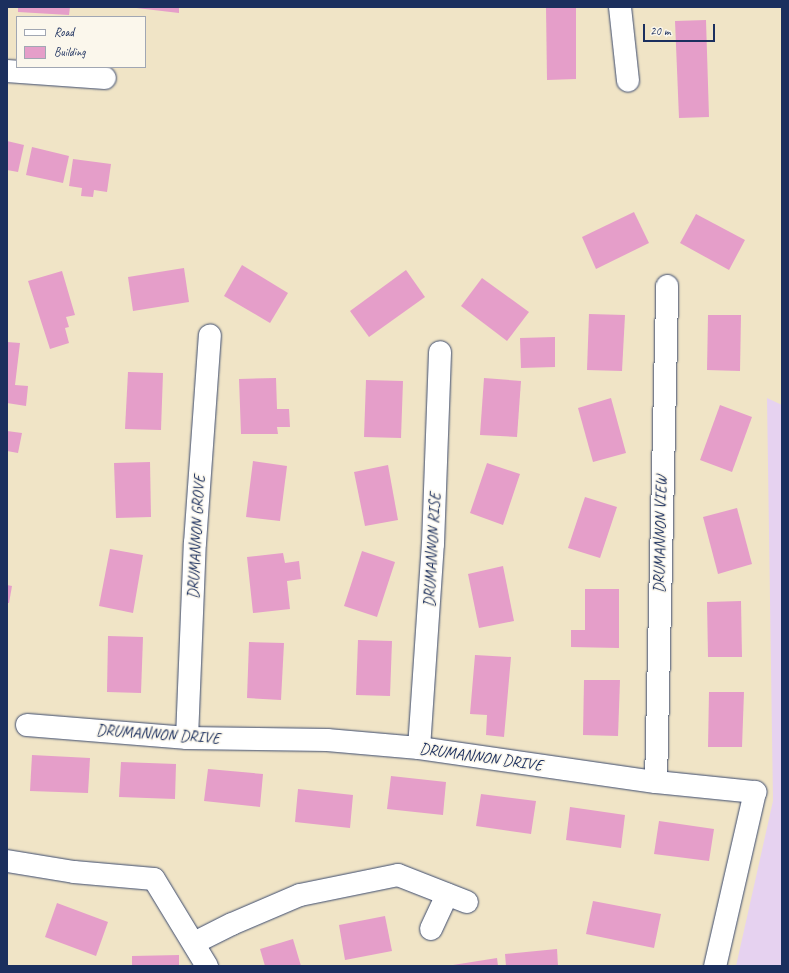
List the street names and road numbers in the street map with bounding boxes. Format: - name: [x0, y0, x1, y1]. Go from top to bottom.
- street label: DRUMANNON GROVE: [183, 475, 209, 599]
- street label: DRUMANNON VIEW: [649, 475, 671, 593]
- street label: DRUMANNON RISE: [419, 492, 445, 608]
- street label: DRUMANNON DRIVE: [96, 720, 220, 748]
- street label: DRUMANNON DRIVE: [418, 739, 544, 775]

